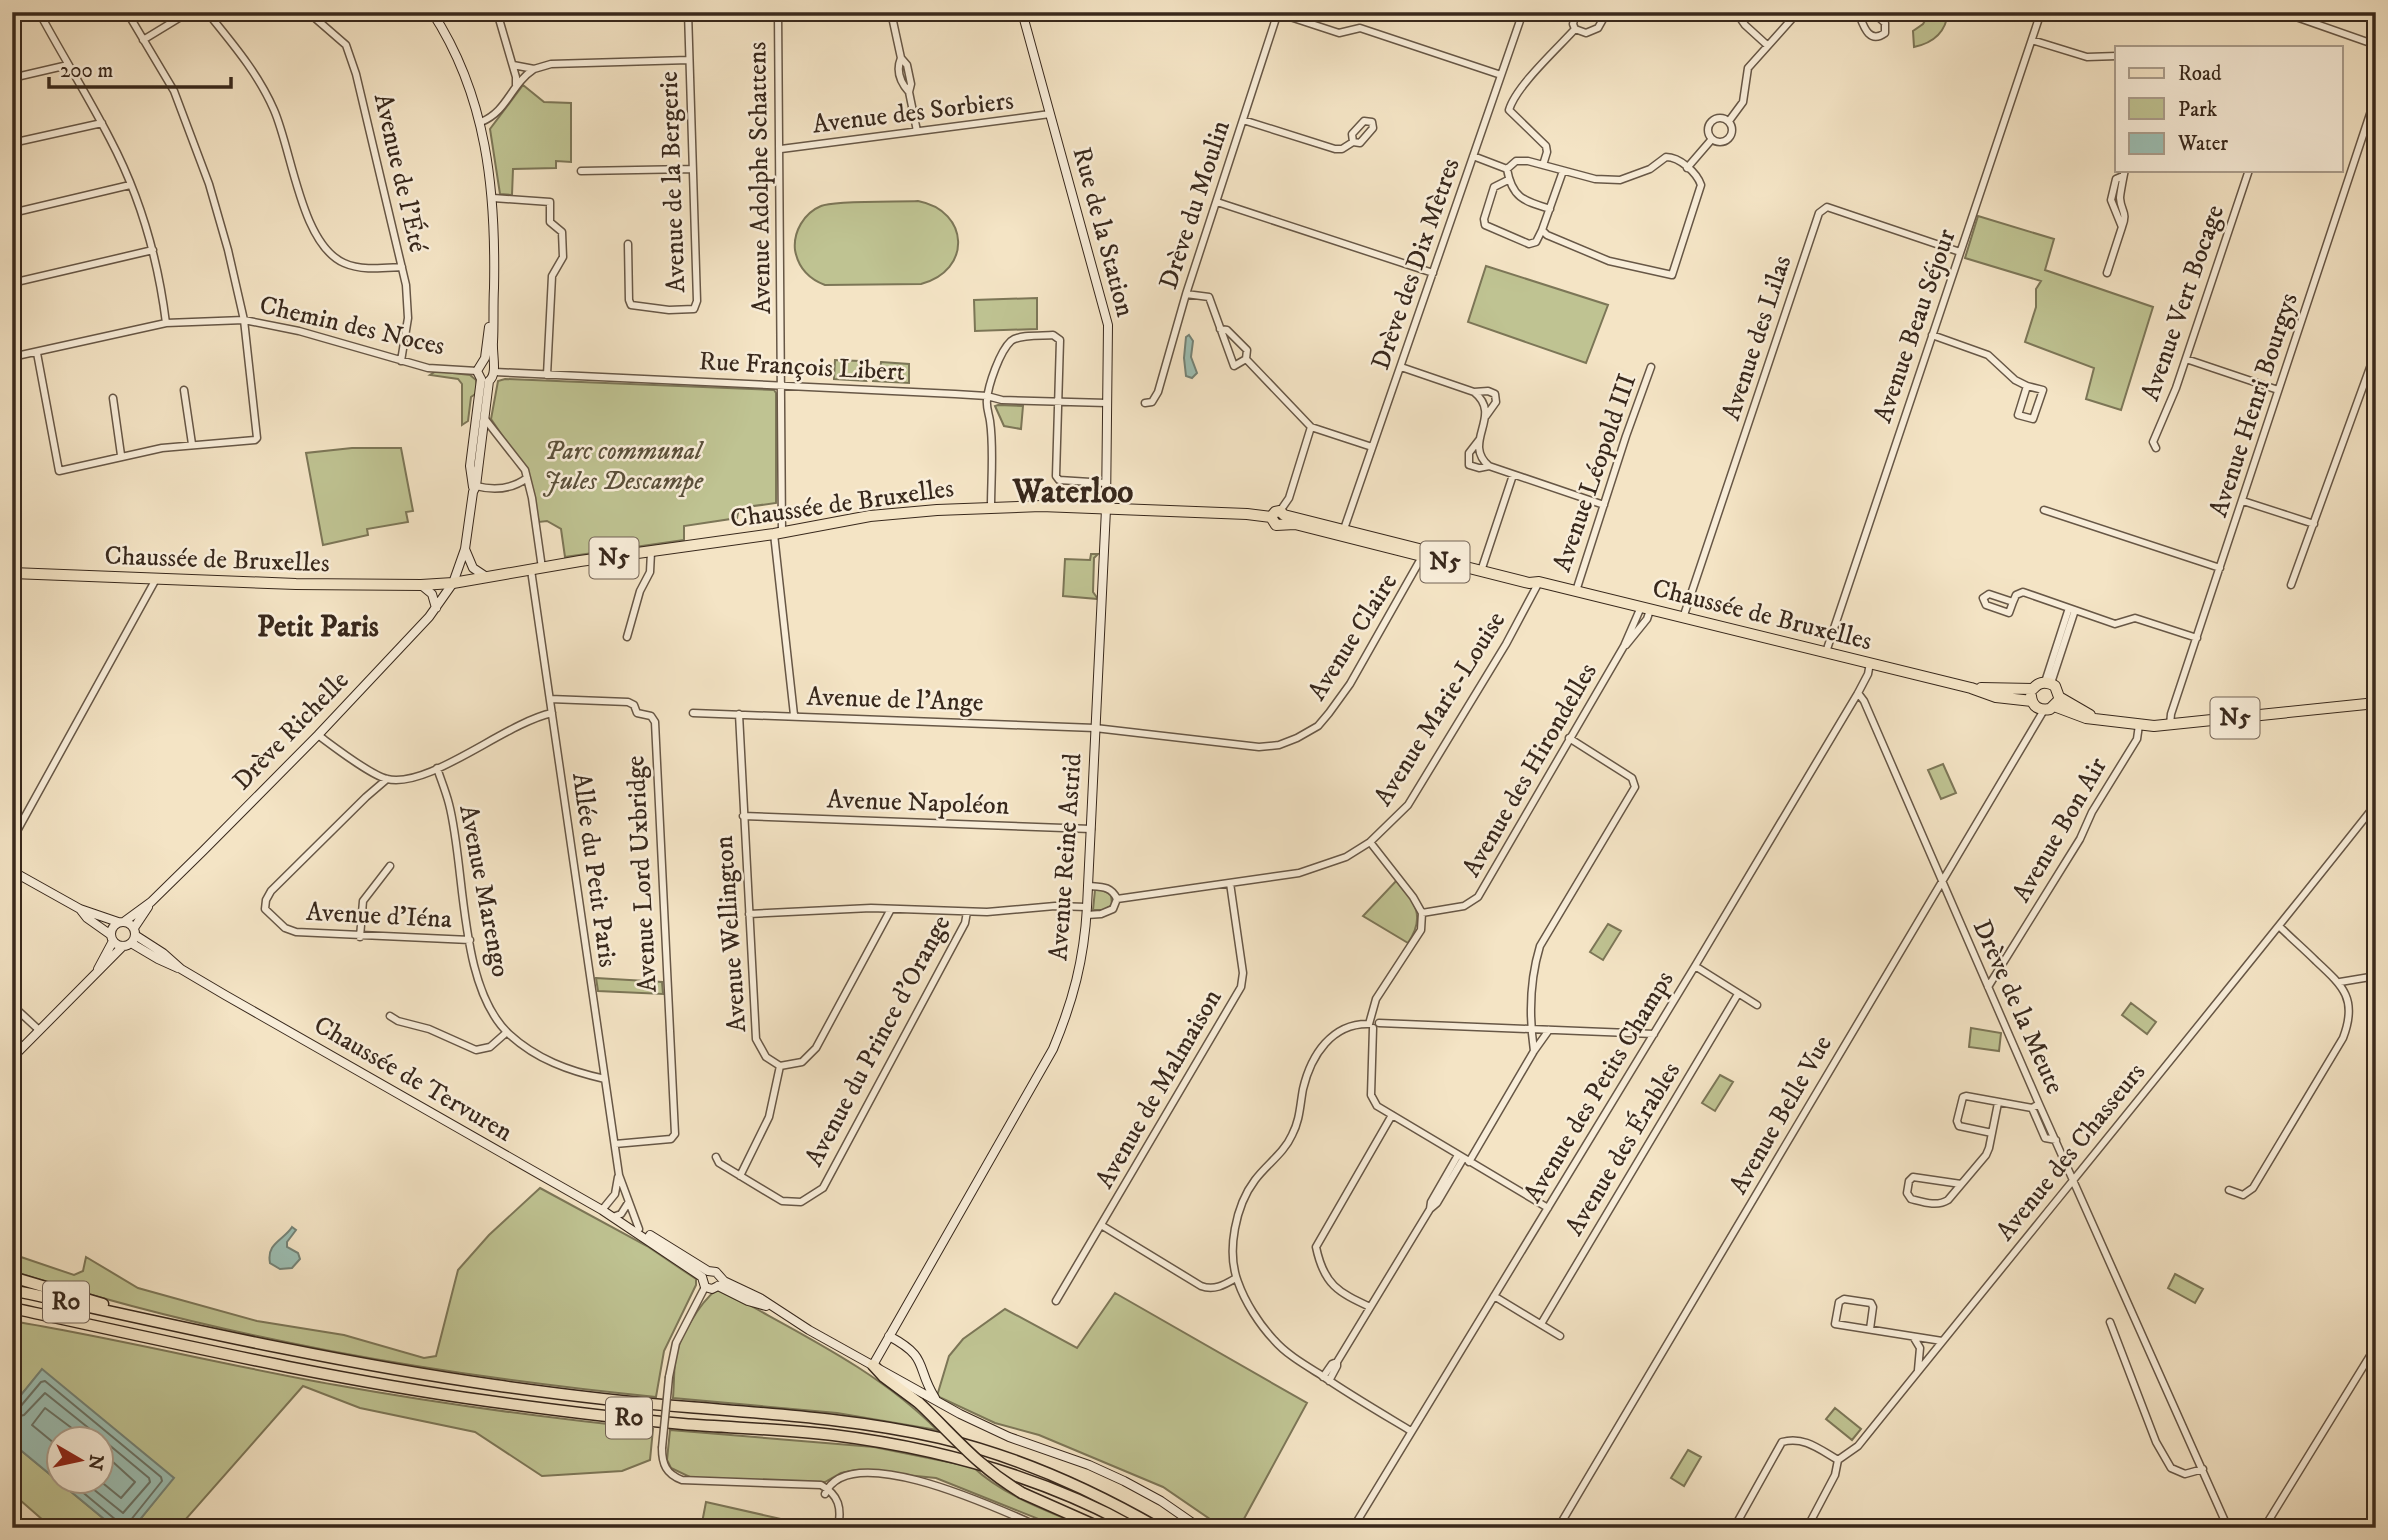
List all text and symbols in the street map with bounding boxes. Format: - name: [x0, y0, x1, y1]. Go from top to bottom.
- street label: Avenue Adolphe Schattens: [741, 42, 779, 314]
- scale bar: [49, 46, 231, 90]
- legend: [2115, 46, 2342, 172]
- text: 200 m: [60, 58, 113, 84]
- text: Road: [2178, 61, 2222, 87]
- street label: Avenue de la Bergerie: [653, 71, 693, 293]
- street label: Avenue des Sorbiers: [811, 84, 1015, 142]
- street label: Avenue de l'Été: [366, 90, 434, 256]
- text: Park: [2178, 97, 2218, 123]
- street label: Drève du Moulin: [1152, 116, 1238, 293]
- text: Water: [2177, 131, 2228, 157]
- street label: Rue de la Station: [1065, 144, 1142, 321]
- street label: Drève des Dix Mètres: [1364, 154, 1468, 374]
- street label: Avenue Vert Bocage: [2134, 201, 2232, 405]
- street label: Avenue Beau Séjour: [1866, 225, 1964, 427]
- street label: Avenue des Lilas: [1715, 251, 1799, 425]
- street label: Chemin des Noces: [256, 289, 448, 363]
- street label: Avenue Henri Bourgys: [2202, 289, 2306, 521]
- street label: Rue François Libert: [698, 345, 906, 389]
- street label: Avenue Léopold III: [1546, 370, 1644, 576]
- park label: Parc communal Jules Descampe: [543, 435, 705, 498]
- street label: Chaussée de Bruxelles: [728, 472, 956, 536]
- district label: Waterloo: [1012, 472, 1133, 513]
- road number: N5: [590, 538, 638, 578]
- street label: Chaussée de Bruxelles: [104, 540, 330, 580]
- road number: N5: [1420, 542, 1470, 582]
- street label: Avenue Claire: [1301, 567, 1405, 707]
- street label: Chaussée de Bruxelles: [1649, 572, 1875, 658]
- street label: Avenue Marie-Louise: [1367, 606, 1513, 812]
- district label: Petit Paris: [257, 609, 379, 646]
- street label: Avenue des Hirondelles: [1455, 657, 1605, 883]
- street label: Drève Richelle: [226, 664, 356, 798]
- street label: Avenue de l'Ange: [806, 680, 984, 720]
- road number: N5: [2210, 698, 2260, 738]
- street label: Avenue Bon Air: [2005, 751, 2115, 908]
- street label: Avenue Reine Astrid: [1042, 752, 1090, 962]
- street label: Avenue Lord Uxbridge: [619, 755, 665, 993]
- street label: Allée du Petit Paris: [564, 771, 624, 969]
- street label: Avenue Napoléon: [826, 783, 1010, 823]
- street label: Avenue Marengo: [451, 802, 517, 980]
- street label: Avenue Wellington: [708, 834, 754, 1033]
- street label: Avenue d'Iéna: [305, 896, 453, 936]
- street label: Avenue du Prince d'Orange: [798, 910, 958, 1172]
- street label: Drève de la Meute: [1965, 915, 2071, 1099]
- street label: Avenue des Petits Champs: [1517, 965, 1681, 1209]
- street label: Avenue de Malmaison: [1089, 983, 1230, 1195]
- street label: Chaussée de Tervuren: [308, 1009, 519, 1150]
- street label: Avenue Belle Vue: [1722, 1030, 1840, 1200]
- street label: Avenue des Érables: [1558, 1056, 1688, 1242]
- street label: Avenue des Chasseurs: [1989, 1056, 2153, 1248]
- road number: R0: [43, 1282, 89, 1322]
- road number: R0: [606, 1398, 652, 1438]
- north arrow: [46, 1424, 116, 1494]
- text: N: [83, 1453, 108, 1472]

